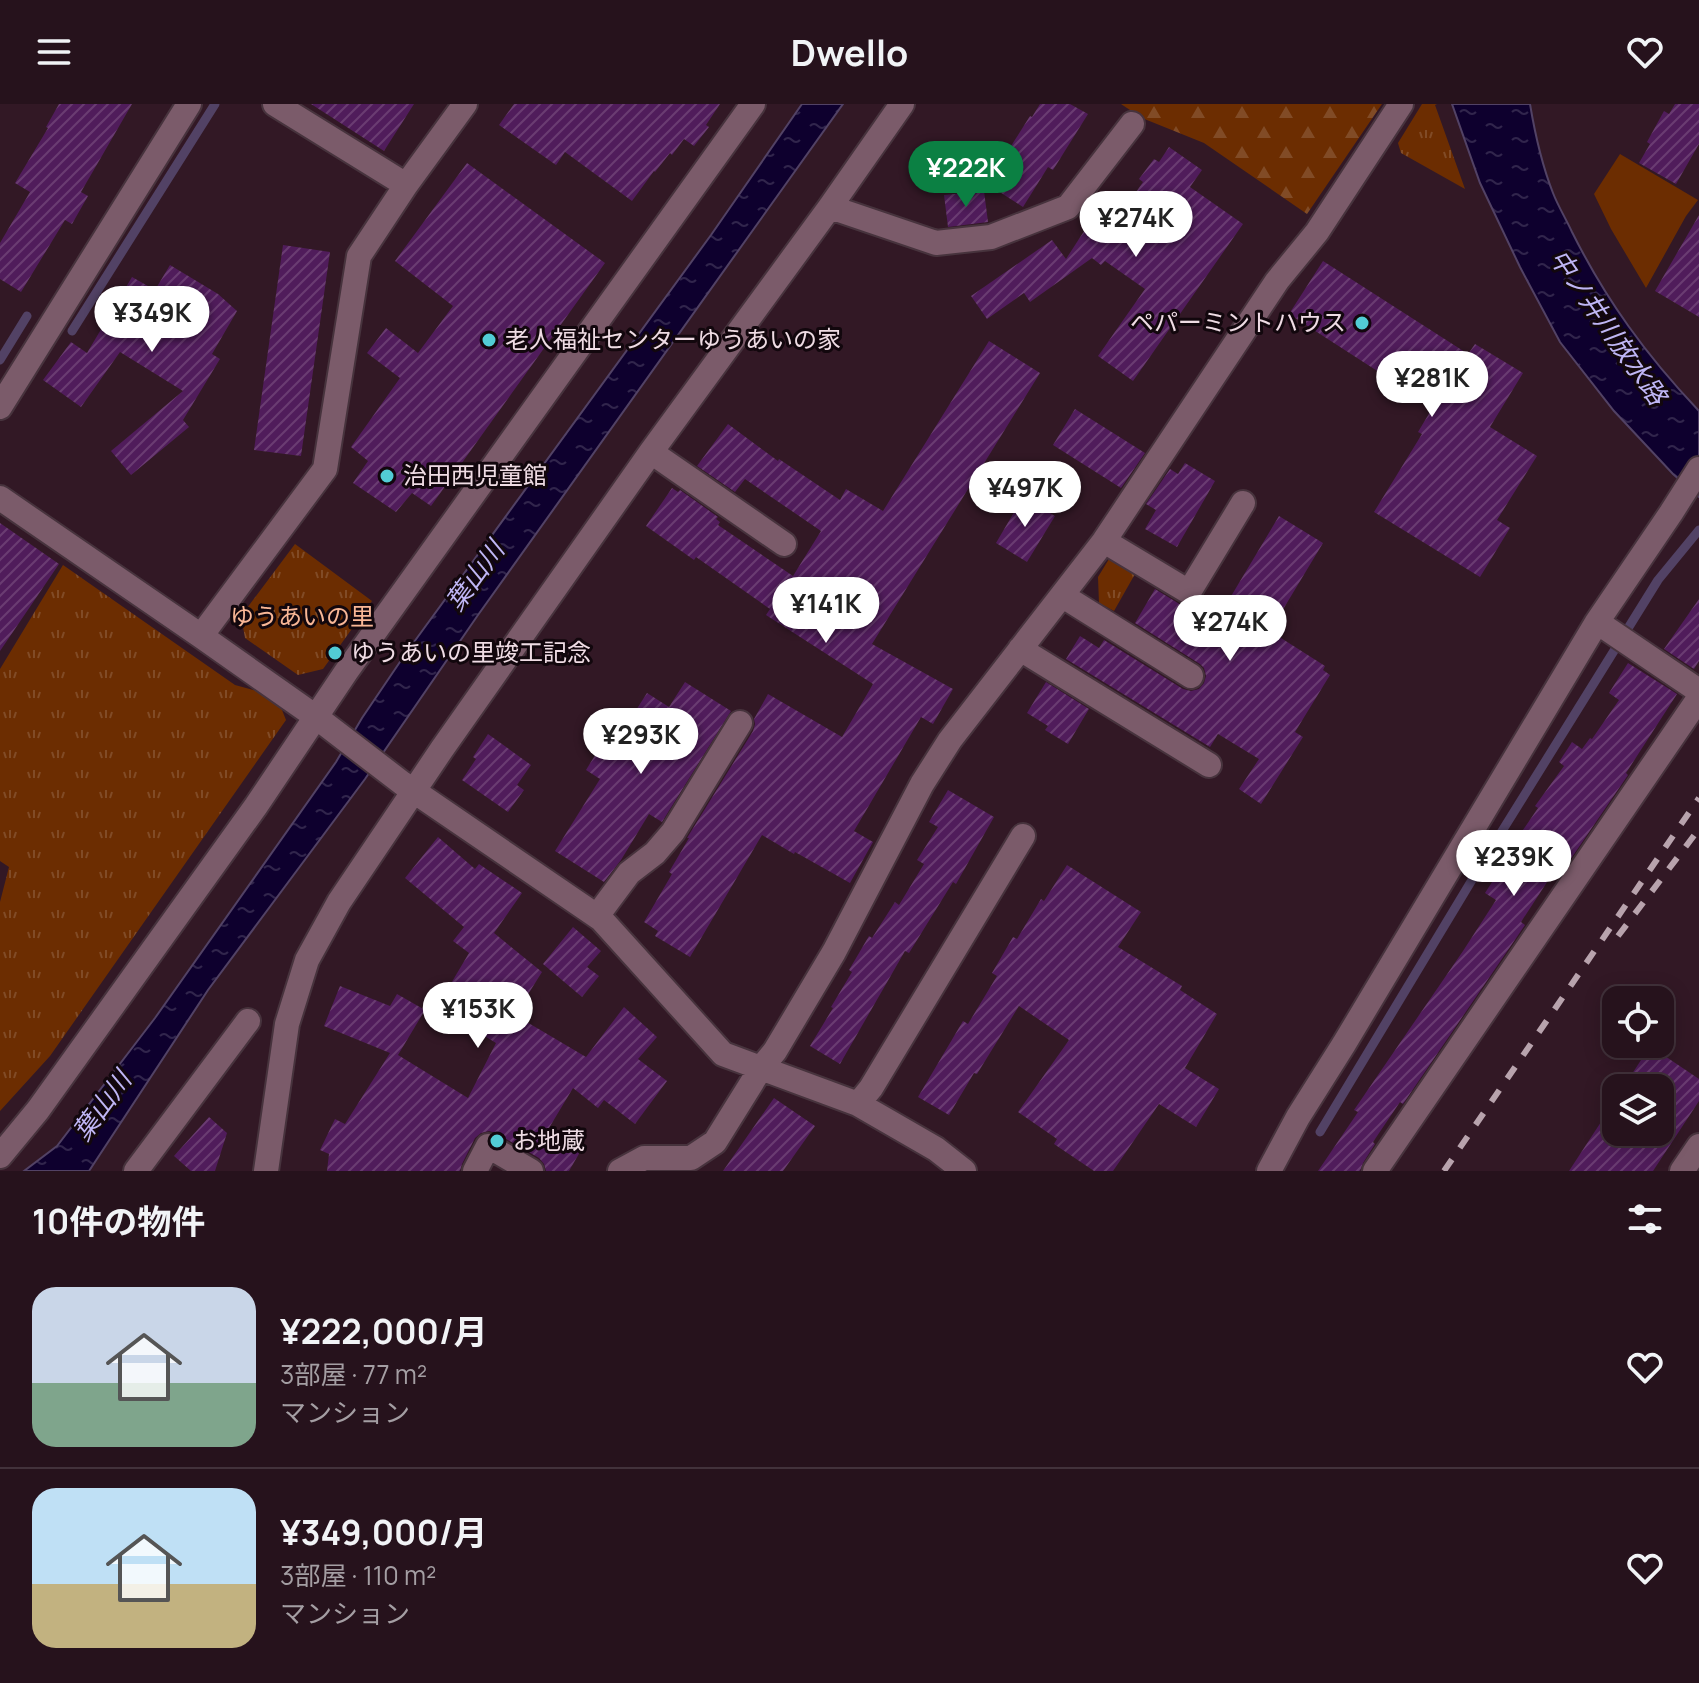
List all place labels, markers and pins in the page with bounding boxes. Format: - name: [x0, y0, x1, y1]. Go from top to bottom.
- pin: ¥222K: [910, 141, 1022, 209]
- pin: ¥274K: [1080, 191, 1192, 259]
- pin: ¥349K: [96, 286, 208, 354]
- place label: ペパーミントハウス: [1130, 305, 1346, 338]
- marker: ペパーミントハウス: [1353, 314, 1371, 332]
- place label: 老人福祉センターゆうあいの家: [505, 322, 841, 355]
- marker: 老人福祉センターゆうあいの家: [480, 331, 498, 349]
- pin: ¥281K: [1376, 351, 1488, 419]
- place label: 治田西児童館: [403, 458, 547, 491]
- pin: ¥497K: [969, 461, 1081, 529]
- marker: 治田西児童館: [378, 467, 396, 485]
- pin: ¥141K: [770, 577, 882, 645]
- pin: ¥274K: [1174, 595, 1286, 663]
- place label: ゆうあいの里竣工記念: [351, 635, 591, 668]
- marker: ゆうあいの里竣工記念: [326, 644, 344, 662]
- pin: ¥293K: [585, 708, 697, 776]
- pin: ¥239K: [1458, 830, 1570, 898]
- pin: ¥153K: [422, 982, 534, 1050]
- place label: お地蔵: [513, 1123, 585, 1156]
- marker: お地蔵: [488, 1132, 506, 1150]

